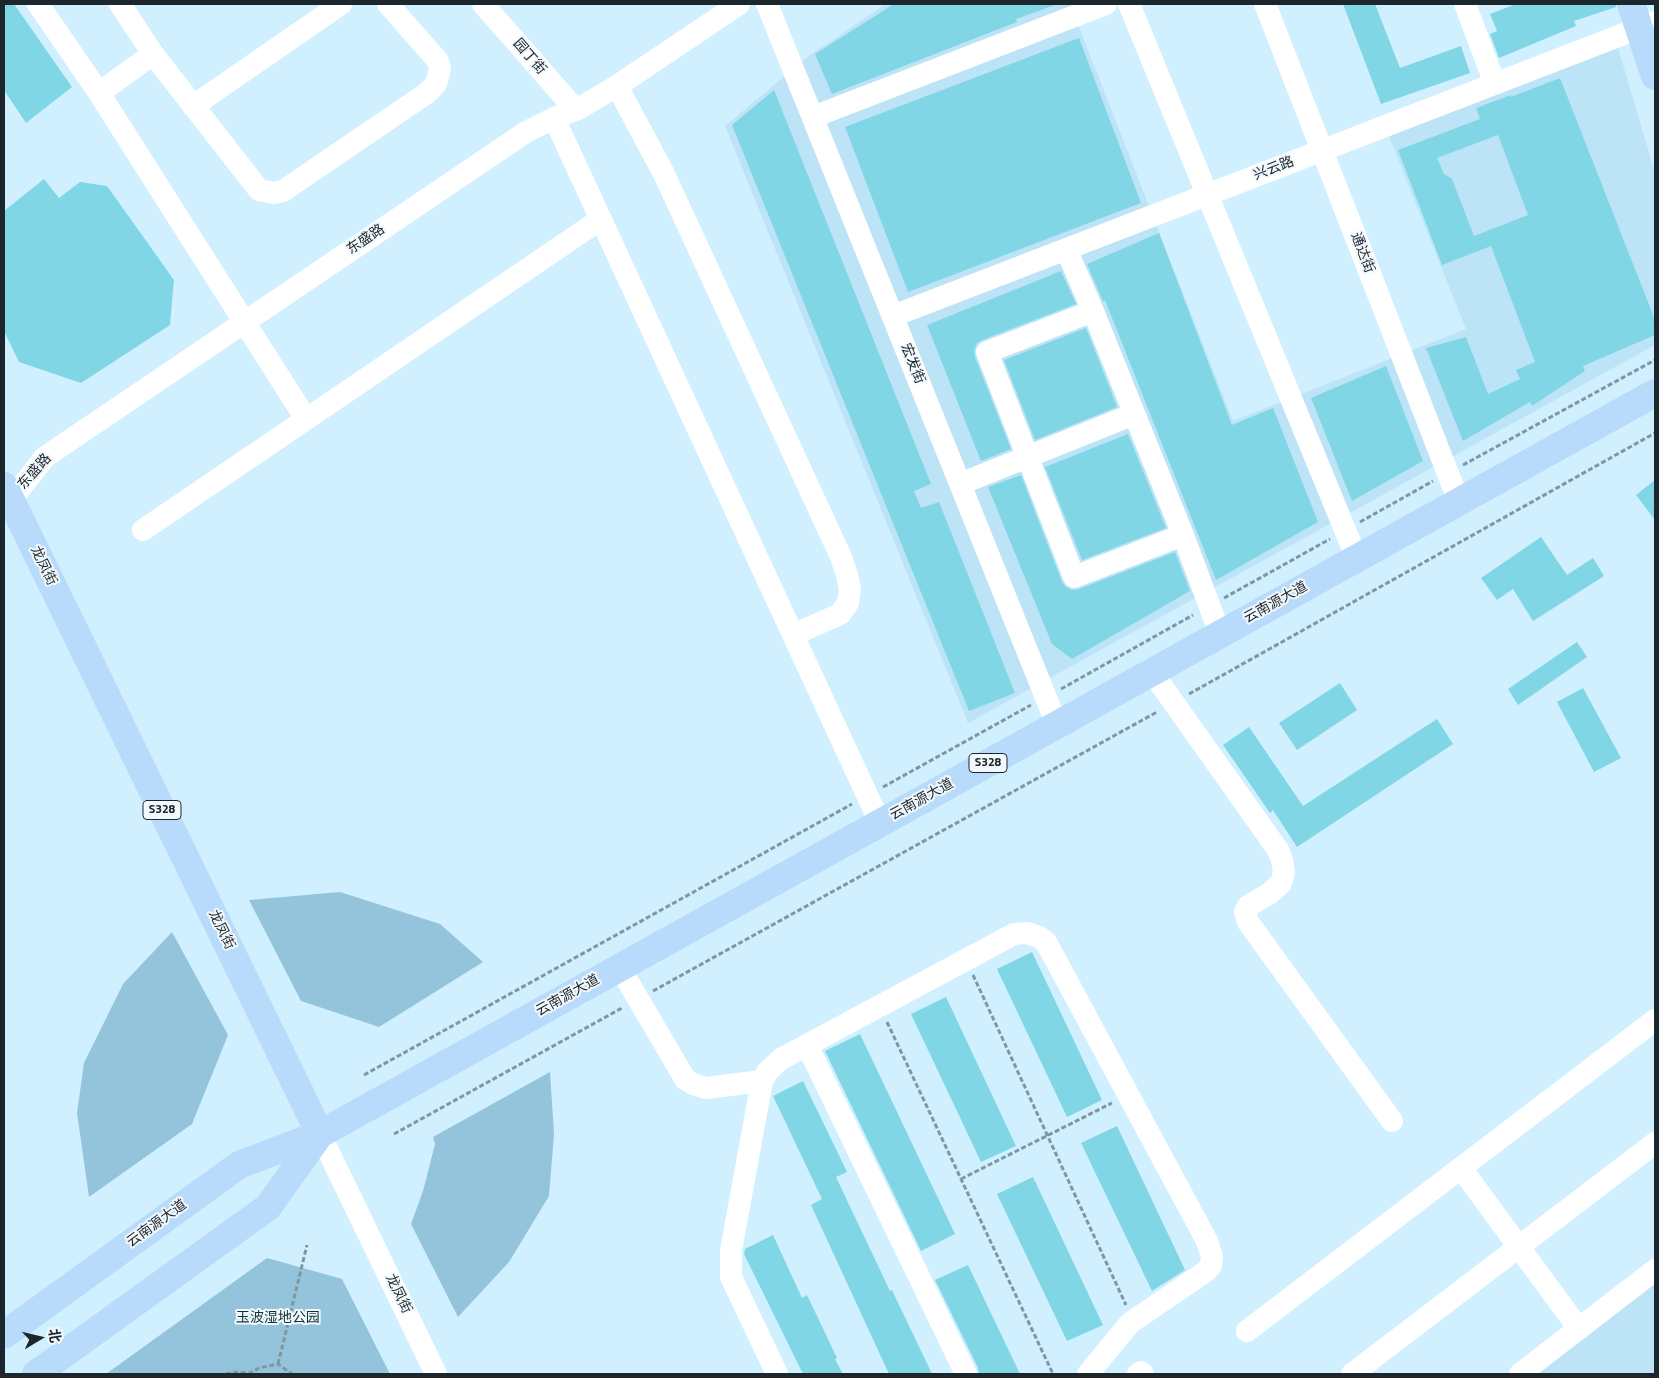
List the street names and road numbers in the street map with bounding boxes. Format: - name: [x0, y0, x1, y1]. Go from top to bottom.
- street label: 园丁街: [509, 36, 549, 78]
- street label: 兴云路: [1251, 154, 1297, 184]
- street label: 东盛路: [344, 221, 388, 259]
- street label: 通达街: [1347, 230, 1377, 276]
- street label: 宏发街: [896, 341, 928, 387]
- street label: 东盛路: [15, 451, 55, 493]
- street label: 龙凤街: [26, 543, 60, 589]
- street label: 云南源大道: [1241, 579, 1311, 627]
- road number: S328: [969, 754, 1007, 772]
- street label: 云南源大道: [887, 776, 957, 824]
- road number: S328: [143, 800, 181, 820]
- street label: 龙凤街: [204, 907, 238, 953]
- street label: 云南源大道: [533, 972, 603, 1020]
- street label: 云南源大道: [124, 1197, 190, 1251]
- street label: 龙凤街: [381, 1271, 415, 1317]

